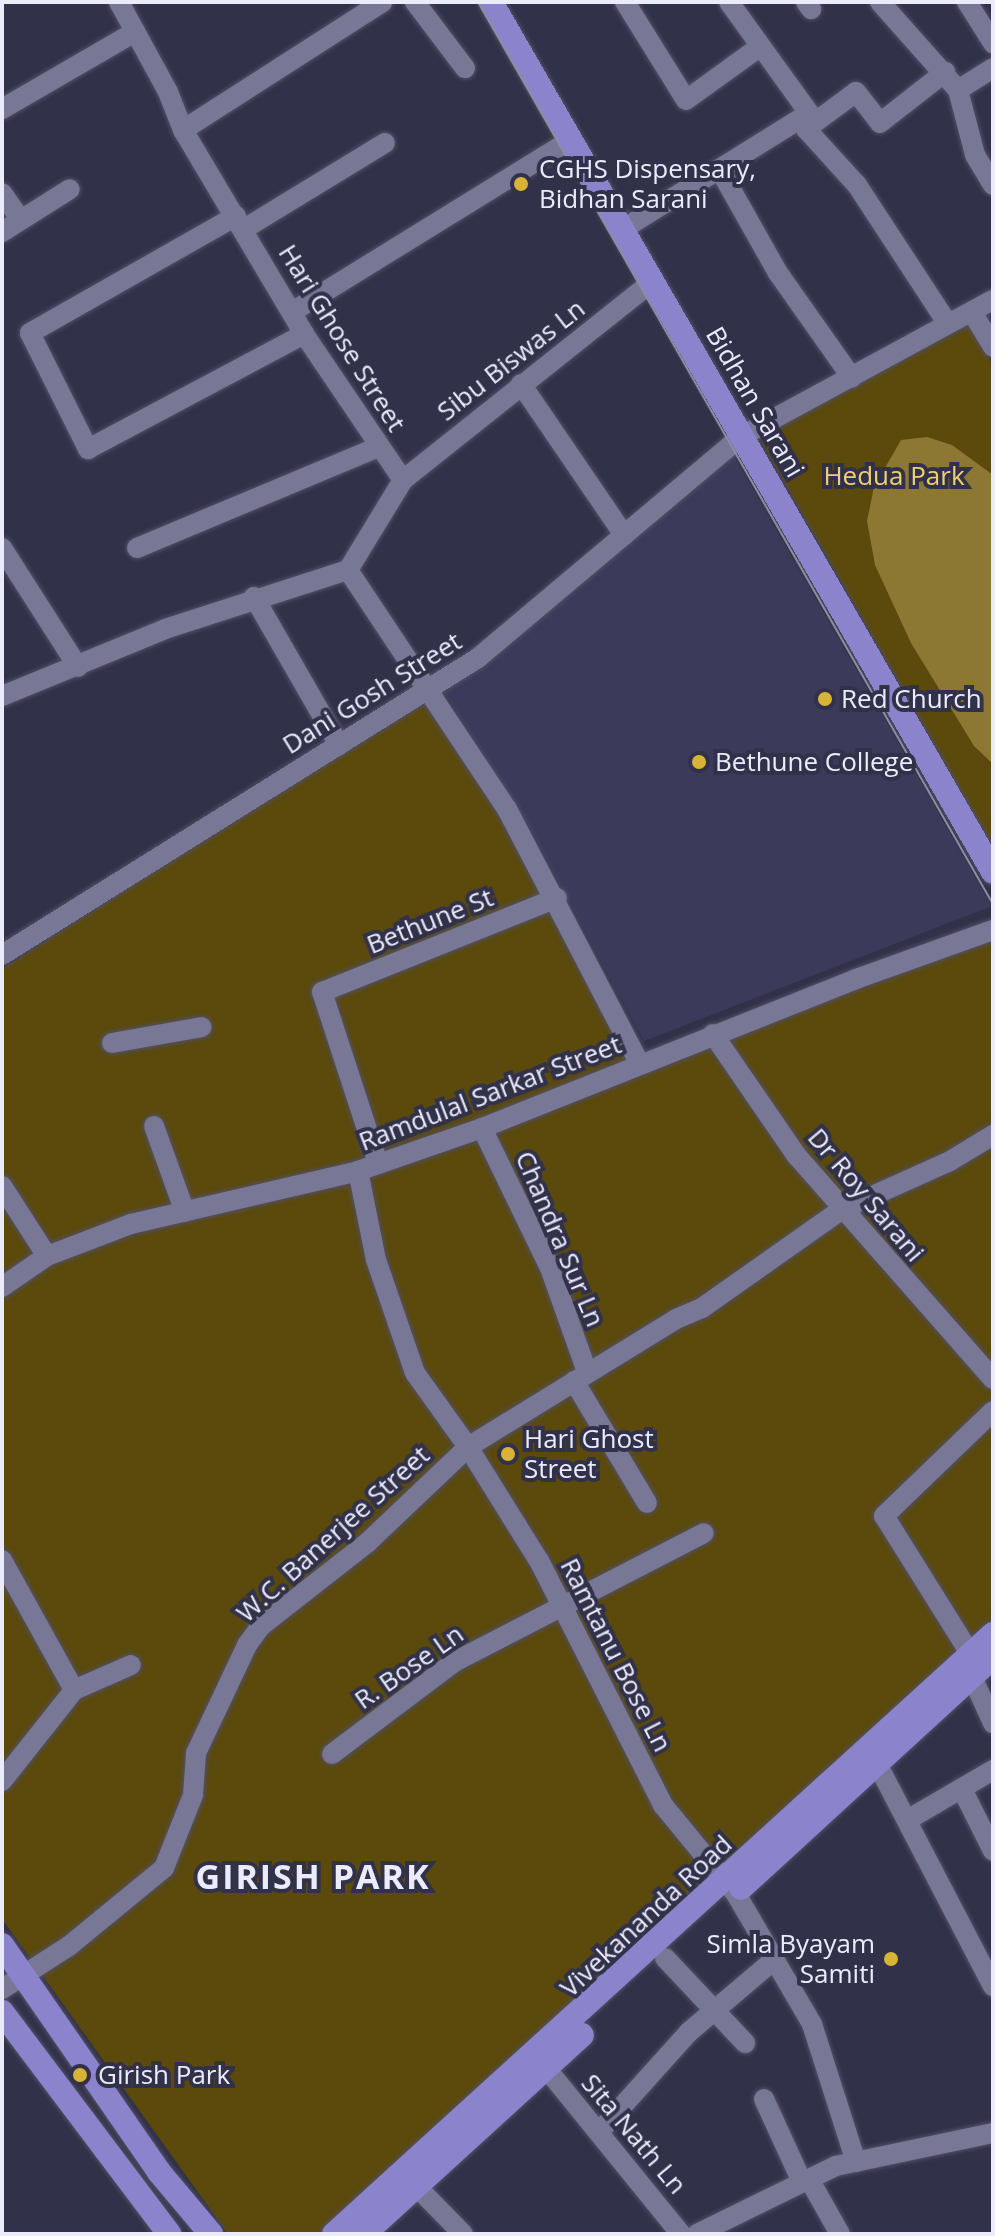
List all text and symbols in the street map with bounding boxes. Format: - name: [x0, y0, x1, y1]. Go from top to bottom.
- place label: CGHS Dispensary, Bidhan Sarani: [539, 153, 756, 214]
- marker: CGHS Dispensary, Bidhan Sarani: [510, 173, 532, 195]
- street label: Hari Ghose Street: [272, 239, 412, 437]
- street label: Sibu Biswas Ln: [431, 293, 591, 427]
- street label: Bidhan Sarani: [699, 321, 811, 483]
- park label: Hedua Park: [823, 460, 965, 492]
- street label: Dani Gosh Street: [277, 625, 467, 761]
- place label: Red Church: [841, 683, 982, 715]
- marker: Red Church: [816, 690, 834, 708]
- place label: Bethune College: [715, 746, 913, 778]
- marker: Bethune College: [690, 753, 708, 771]
- street label: Bethune St: [362, 882, 498, 960]
- street label: Ramdulal Sarkar Street: [355, 1029, 625, 1157]
- street label: Dr Roy Sarani: [801, 1122, 931, 1268]
- street label: Chandra Sur Ln: [509, 1147, 611, 1331]
- place label: Hari Ghost Street: [524, 1423, 654, 1484]
- street label: W.C. Banerjee Street: [230, 1439, 436, 1629]
- marker: Hari Ghost Street: [499, 1445, 517, 1463]
- street label: Ramtanu Bose Ln: [554, 1553, 678, 1757]
- street label: R. Bose Ln: [349, 1618, 469, 1716]
- street label: Vivekananda Road: [554, 1828, 738, 2004]
- district label: GIRISH PARK: [196, 1857, 430, 1897]
- place label: Simla Byayam Samiti: [707, 1928, 875, 1990]
- marker: Simla Byayam Samiti: [882, 1950, 900, 1968]
- place label: Girish Park: [98, 2059, 230, 2091]
- marker: Girish Park: [69, 2064, 91, 2086]
- street label: Sita Nath Ln: [575, 2068, 693, 2200]

